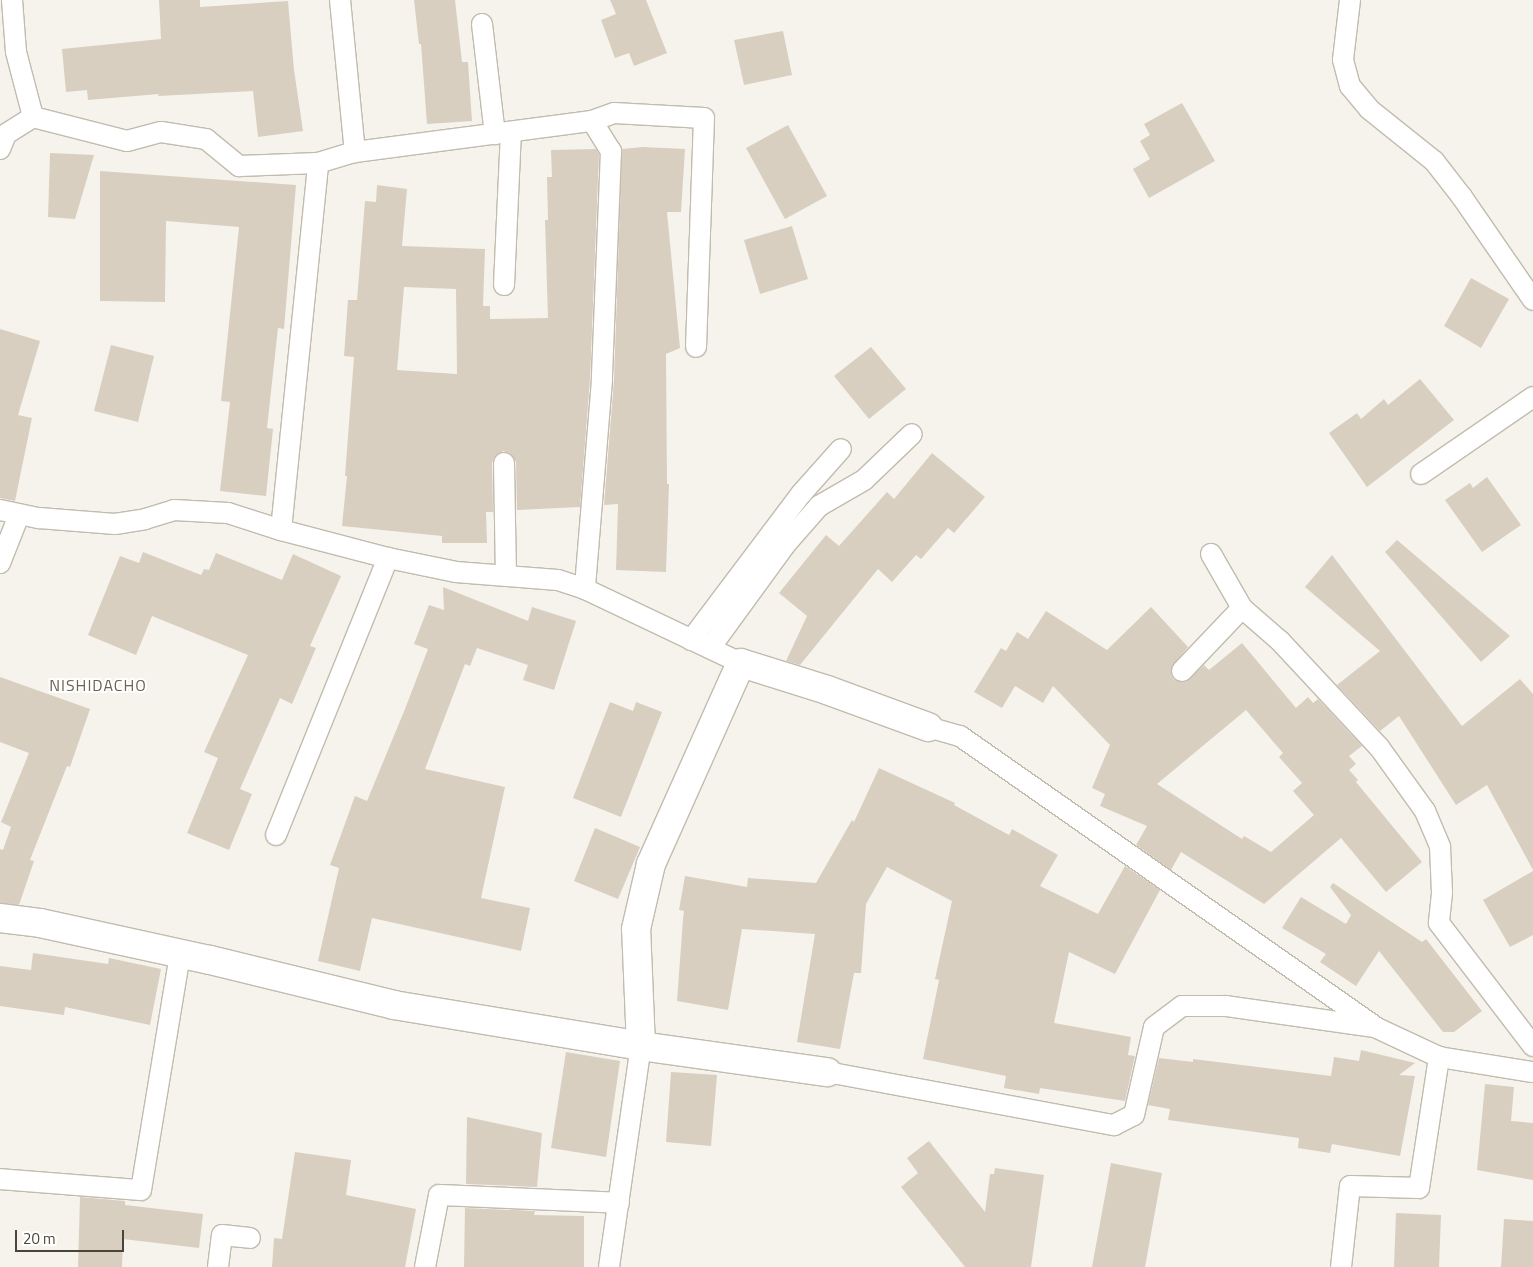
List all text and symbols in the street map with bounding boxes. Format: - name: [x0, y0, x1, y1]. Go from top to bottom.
- district label: NISHIDACHO: [48, 675, 148, 695]
- scale bar: [18, 1220, 126, 1252]
- text: 20 m: [23, 1227, 56, 1250]

